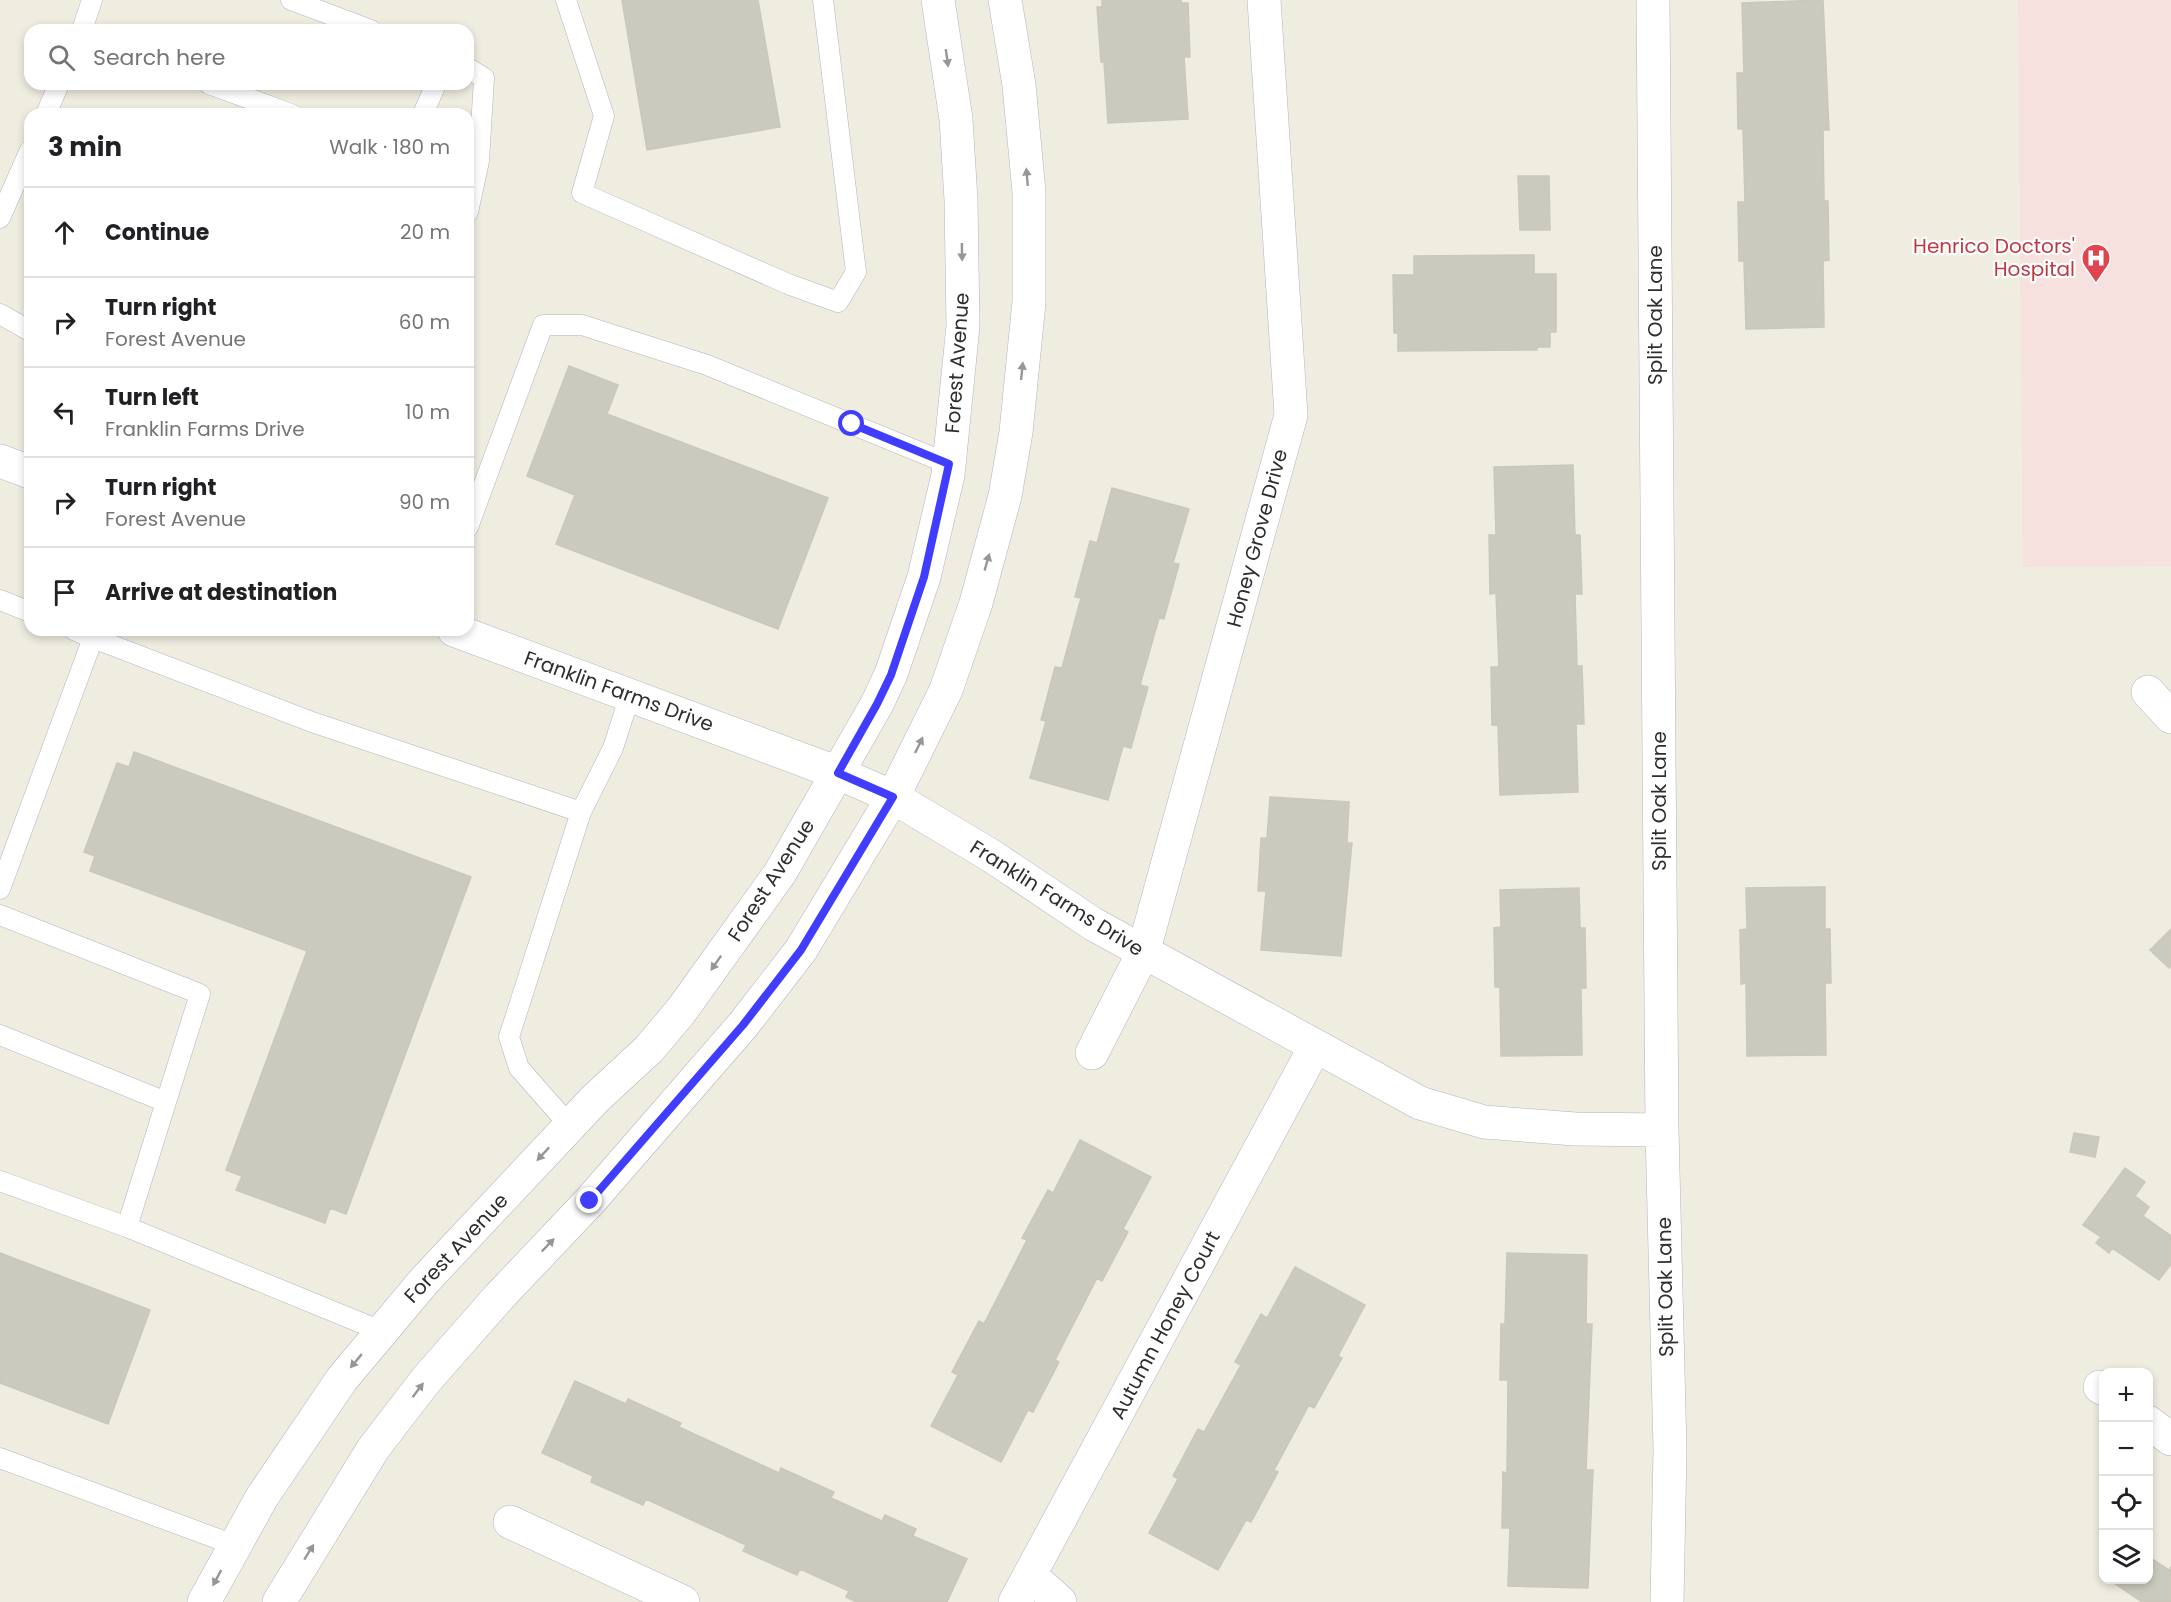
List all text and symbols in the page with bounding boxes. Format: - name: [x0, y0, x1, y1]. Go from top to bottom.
- search box: [24, 24, 474, 90]
- icon: search: [45, 41, 78, 74]
- text: Search here: [93, 42, 226, 73]
- one-way arrow: [942, 49, 951, 68]
- text: 3 min: [48, 129, 122, 165]
- text: Walk · 180 m: [329, 133, 450, 161]
- one-way arrow: [1022, 167, 1032, 186]
- icon: ahead: [48, 216, 81, 249]
- text: Continue: [105, 217, 209, 248]
- text: 20 m: [400, 218, 450, 246]
- place label: Henrico Doctors' Hospital: [1913, 232, 2075, 283]
- hospital icon: Henrico Doctors' Hospital: [2080, 242, 2112, 284]
- one-way arrow: [957, 243, 967, 262]
- street label: Split Oak Lane: [1641, 245, 1669, 385]
- text: Turn right: [105, 292, 216, 323]
- street label: Forest Avenue: [938, 292, 976, 434]
- icon: right: [48, 306, 81, 339]
- text: 60 m: [399, 308, 450, 336]
- text: Forest Avenue: [105, 325, 246, 353]
- one-way arrow: [1017, 362, 1027, 381]
- text: Turn left: [105, 382, 199, 413]
- icon: left: [48, 396, 81, 429]
- text: 10 m: [405, 398, 450, 426]
- route start: [838, 410, 864, 436]
- text: Franklin Farms Drive: [105, 415, 305, 443]
- street label: Honey Grove Drive: [1220, 446, 1294, 630]
- text: Turn right: [105, 472, 216, 503]
- icon: right: [48, 486, 81, 519]
- text: 90 m: [399, 488, 450, 516]
- text: Forest Avenue: [105, 505, 246, 533]
- one-way arrow: [983, 553, 992, 571]
- icon: arrive: [48, 576, 81, 609]
- text: Arrive at destination: [105, 577, 337, 608]
- street label: Franklin Farms Drive: [520, 644, 718, 738]
- street label: Split Oak Lane: [1645, 731, 1673, 871]
- one-way arrow: [915, 736, 924, 753]
- street label: Forest Avenue: [721, 813, 821, 947]
- street label: Franklin Farms Drive: [965, 833, 1149, 963]
- one-way arrow: [710, 956, 722, 971]
- one-way arrow: [536, 1147, 550, 1162]
- street label: Forest Avenue: [398, 1187, 514, 1309]
- route end: [576, 1187, 602, 1213]
- street label: Split Oak Lane: [1650, 1217, 1680, 1357]
- street label: Autumn Honey Court: [1104, 1226, 1226, 1424]
- one-way arrow: [541, 1238, 555, 1253]
- one-way arrow: [350, 1353, 363, 1369]
- map controls: [2099, 1368, 2153, 1584]
- button: +: [2099, 1368, 2153, 1422]
- one-way arrow: [412, 1382, 424, 1398]
- button: −: [2099, 1422, 2153, 1476]
- button: locate: [2099, 1476, 2153, 1530]
- button: layers: [2099, 1530, 2153, 1584]
- one-way arrow: [303, 1544, 314, 1560]
- one-way arrow: [212, 1570, 222, 1587]

